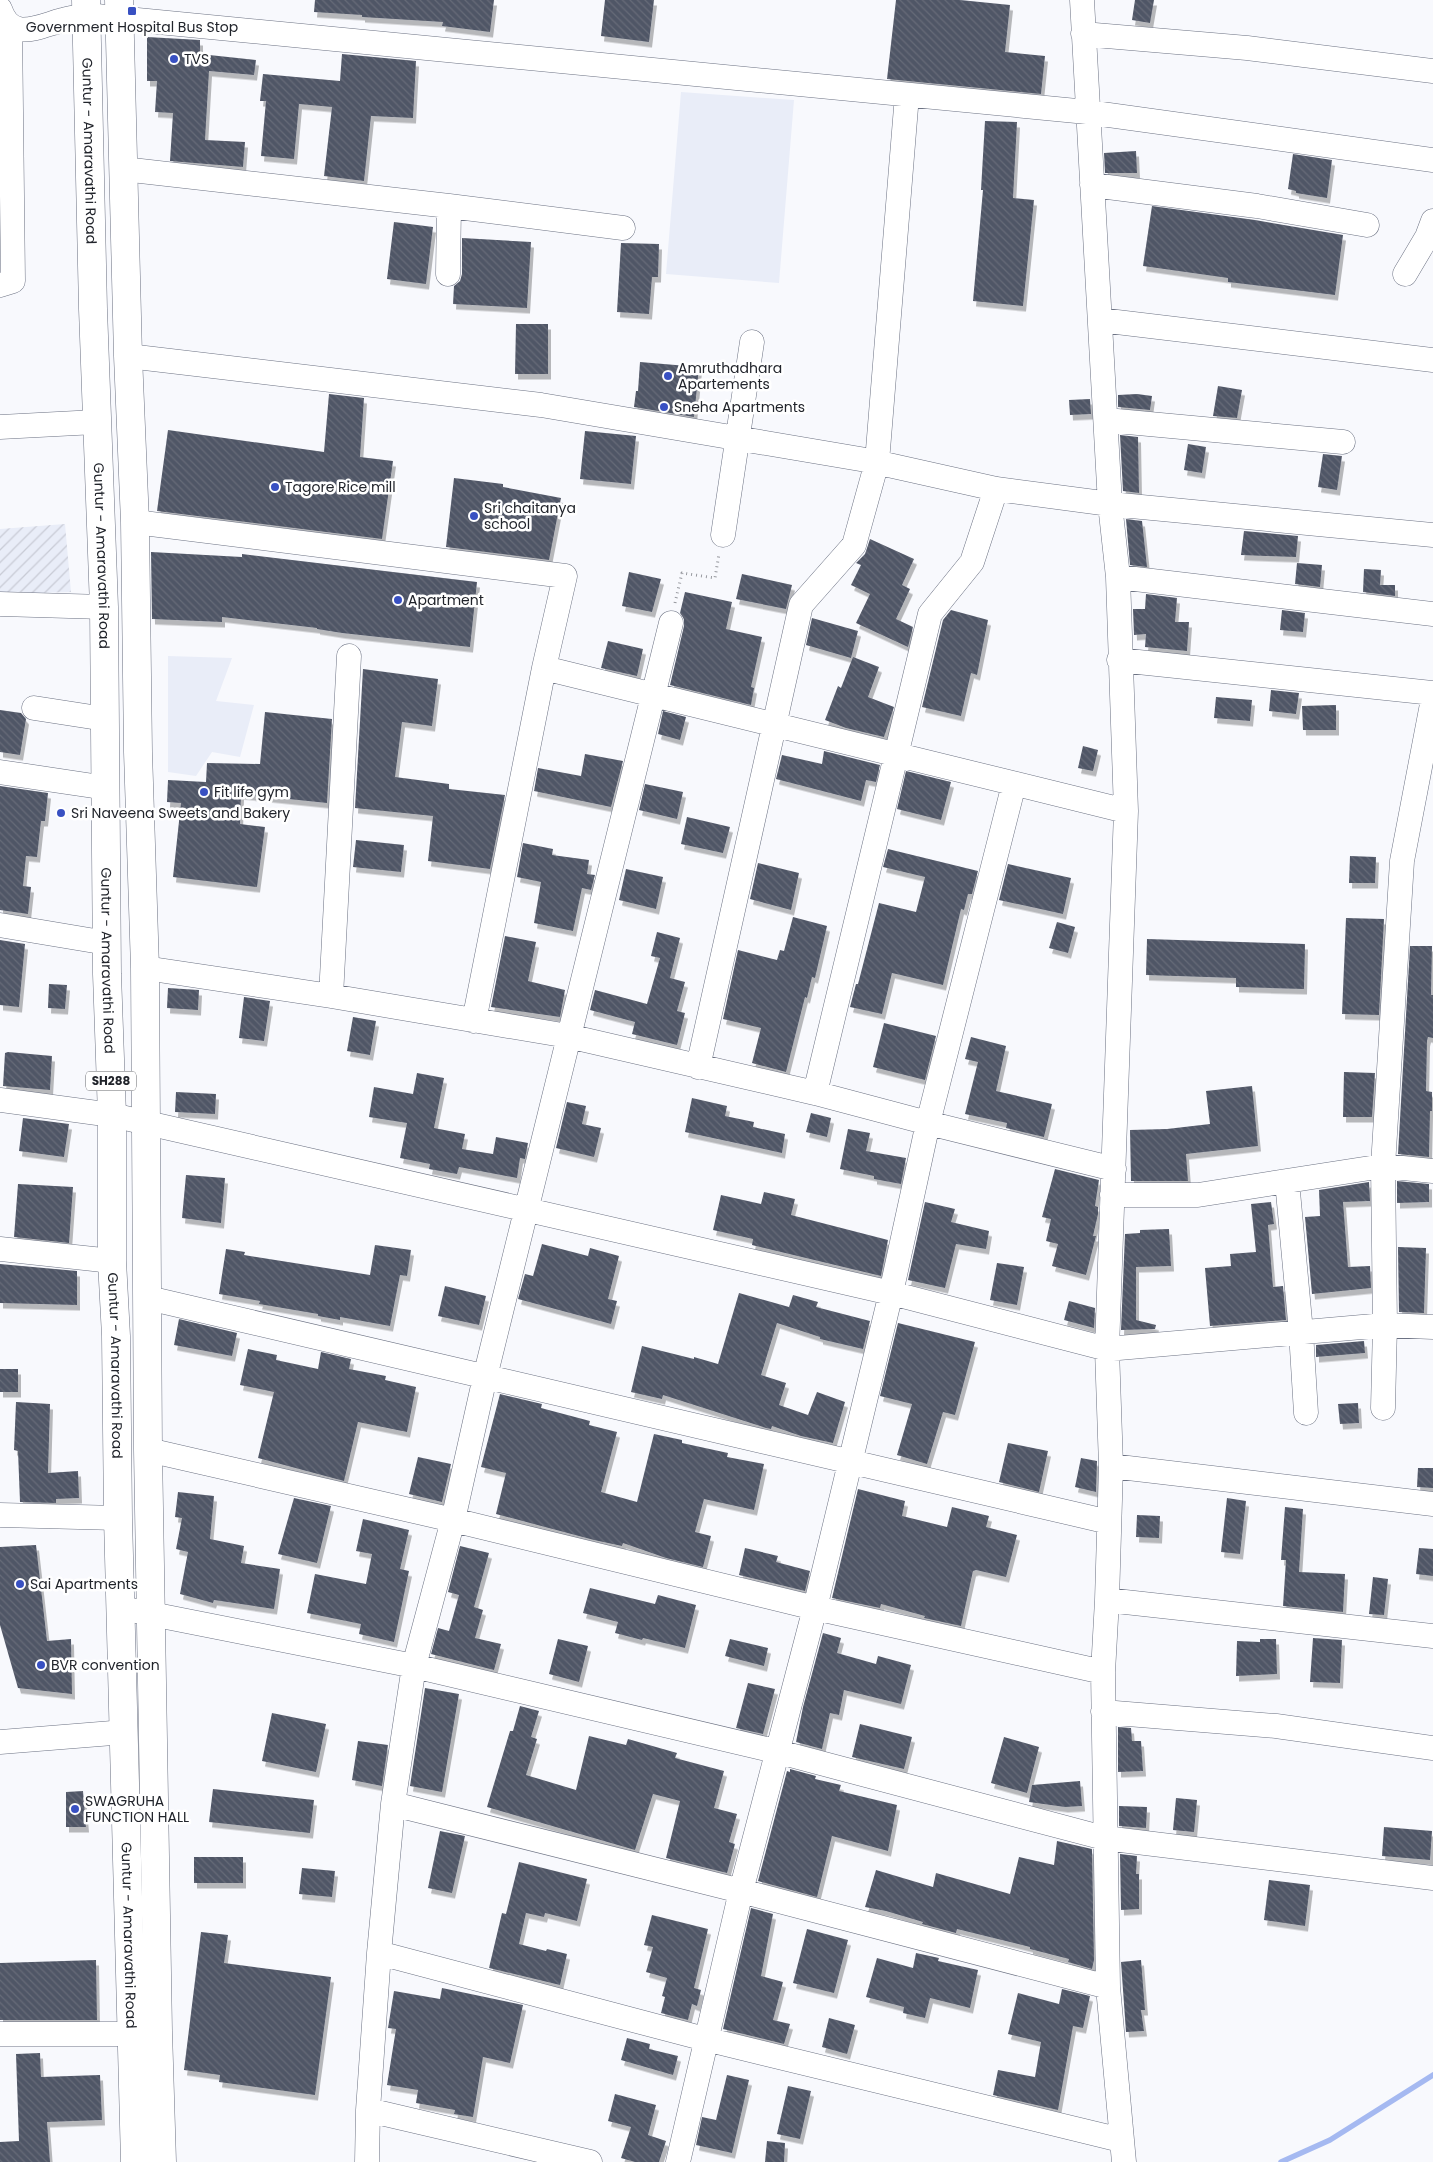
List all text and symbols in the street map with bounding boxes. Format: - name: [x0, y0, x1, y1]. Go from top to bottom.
- marker: Government Hospital Bus Stop: [126, 5, 138, 17]
- place label: Government Hospital Bus Stop: [26, 17, 238, 37]
- place label: TVS: [184, 49, 209, 69]
- marker: TVS: [168, 53, 180, 65]
- street label: Guntur - Amaravathi Road: [77, 58, 102, 244]
- place label: Amruthadhara Apartements: [678, 358, 782, 394]
- marker: Amruthadhara Apartements: [662, 370, 674, 382]
- place label: Sneha Apartments: [674, 397, 805, 417]
- marker: Sneha Apartments: [658, 401, 670, 413]
- street label: Guntur - Amaravathi Road: [89, 462, 114, 649]
- place label: Tagore Rice mill: [285, 477, 396, 497]
- marker: Tagore Rice mill: [269, 481, 281, 493]
- place label: Sri chaitanya school: [484, 498, 576, 534]
- marker: Sri chaitanya school: [468, 510, 480, 522]
- place label: Apartment: [408, 590, 484, 610]
- marker: Apartment: [392, 594, 404, 606]
- place label: Fit life gym: [214, 782, 289, 802]
- marker: Fit life gym: [198, 786, 210, 798]
- place label: Sri Naveena Sweets and Bakery: [71, 803, 290, 823]
- marker: Sri Naveena Sweets and Bakery: [55, 807, 67, 819]
- street label: Guntur - Amaravathi Road: [96, 867, 120, 1054]
- road number: SH288: [86, 1072, 136, 1090]
- street label: Guntur - Amaravathi Road: [103, 1272, 127, 1459]
- place label: Sai Apartments: [30, 1574, 138, 1594]
- marker: Sai Apartments: [14, 1578, 26, 1590]
- place label: BVR convention: [51, 1655, 160, 1675]
- marker: BVR convention: [35, 1659, 47, 1671]
- place label: SWAGRUHA FUNCTION HALL: [85, 1791, 189, 1827]
- marker: SWAGRUHA FUNCTION HALL: [69, 1803, 81, 1815]
- street label: Guntur - Amaravathi Road: [117, 1842, 141, 2029]

